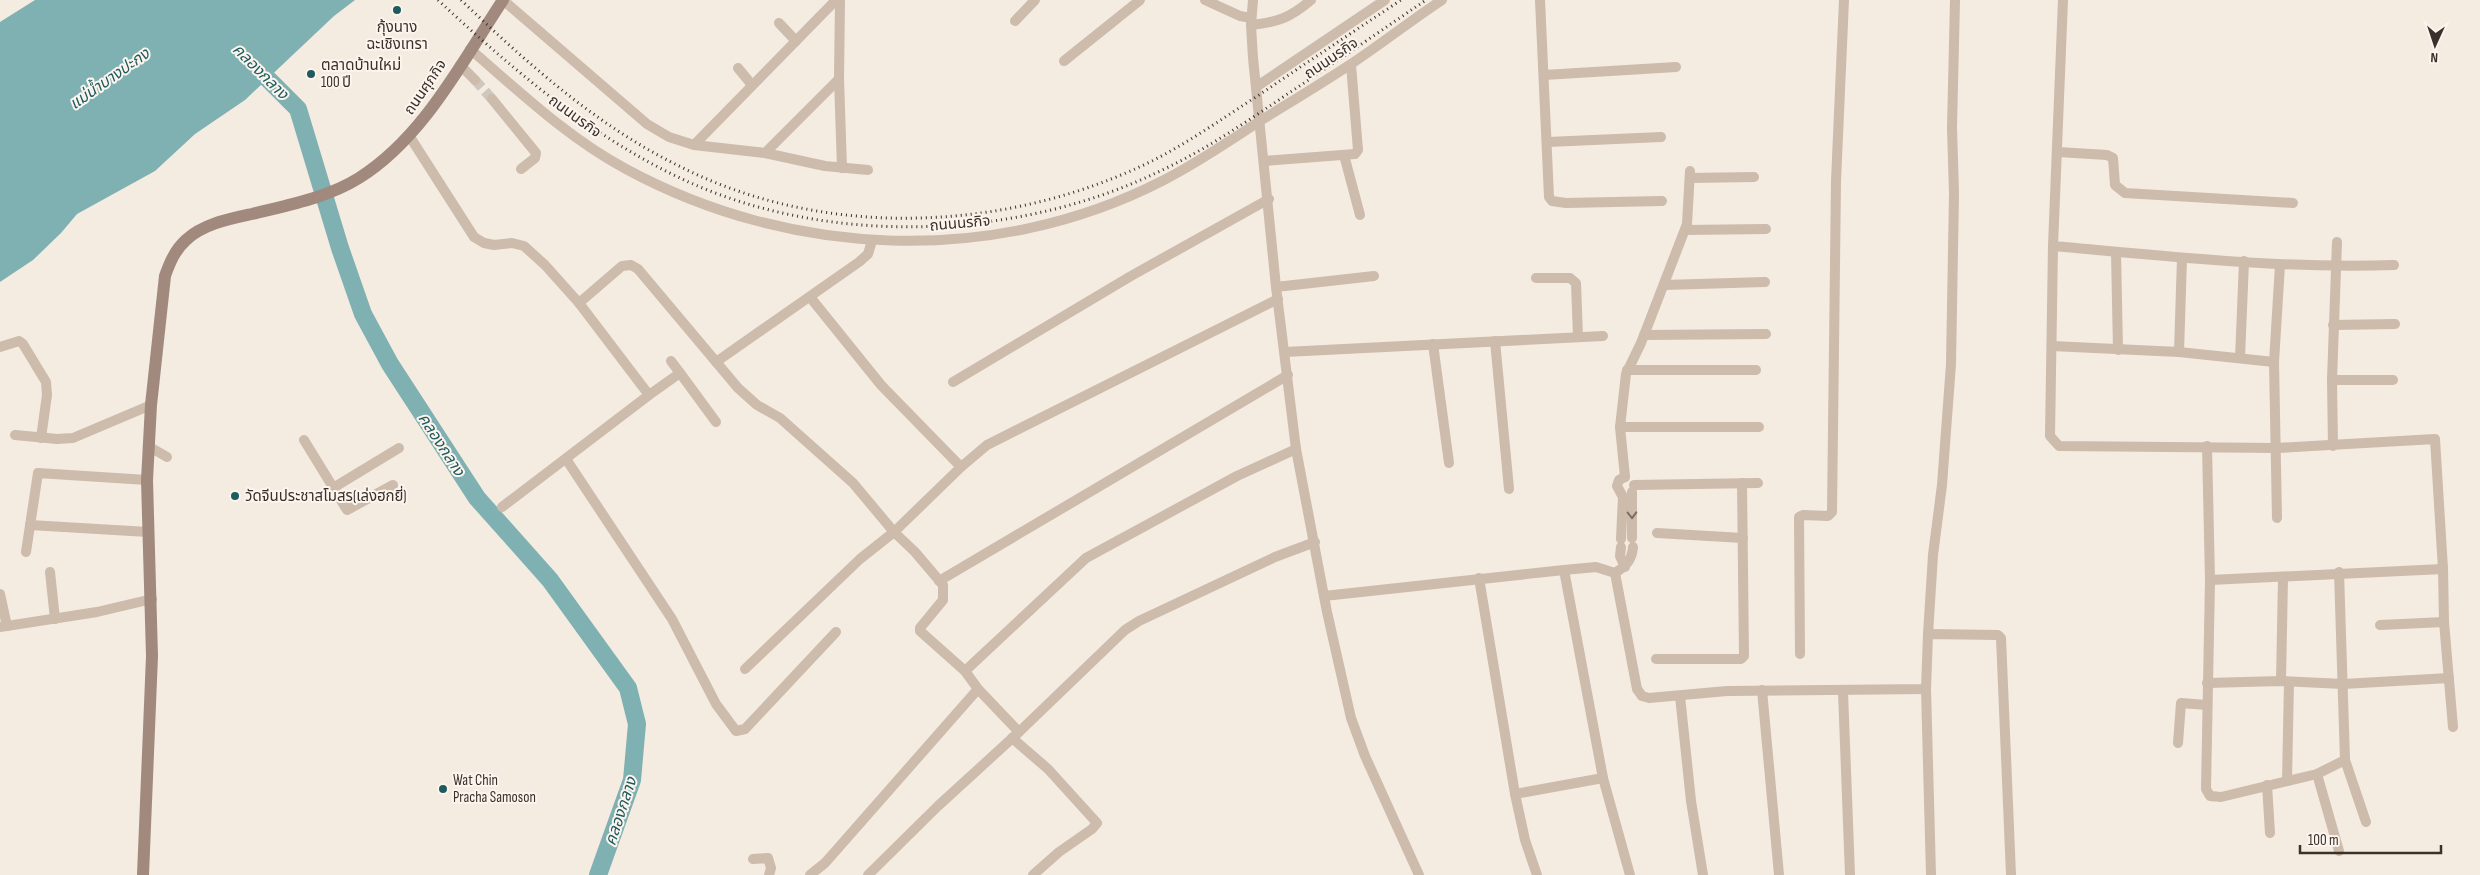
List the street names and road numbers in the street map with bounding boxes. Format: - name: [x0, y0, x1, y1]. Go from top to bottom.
- street label: ถนนนรกิจ: [1301, 33, 1362, 83]
- street label: ถนนศุภกิจ: [400, 56, 451, 119]
- street label: ถนนนรกิจ: [544, 91, 605, 142]
- street label: ถนนนรกิจ: [929, 211, 991, 236]

